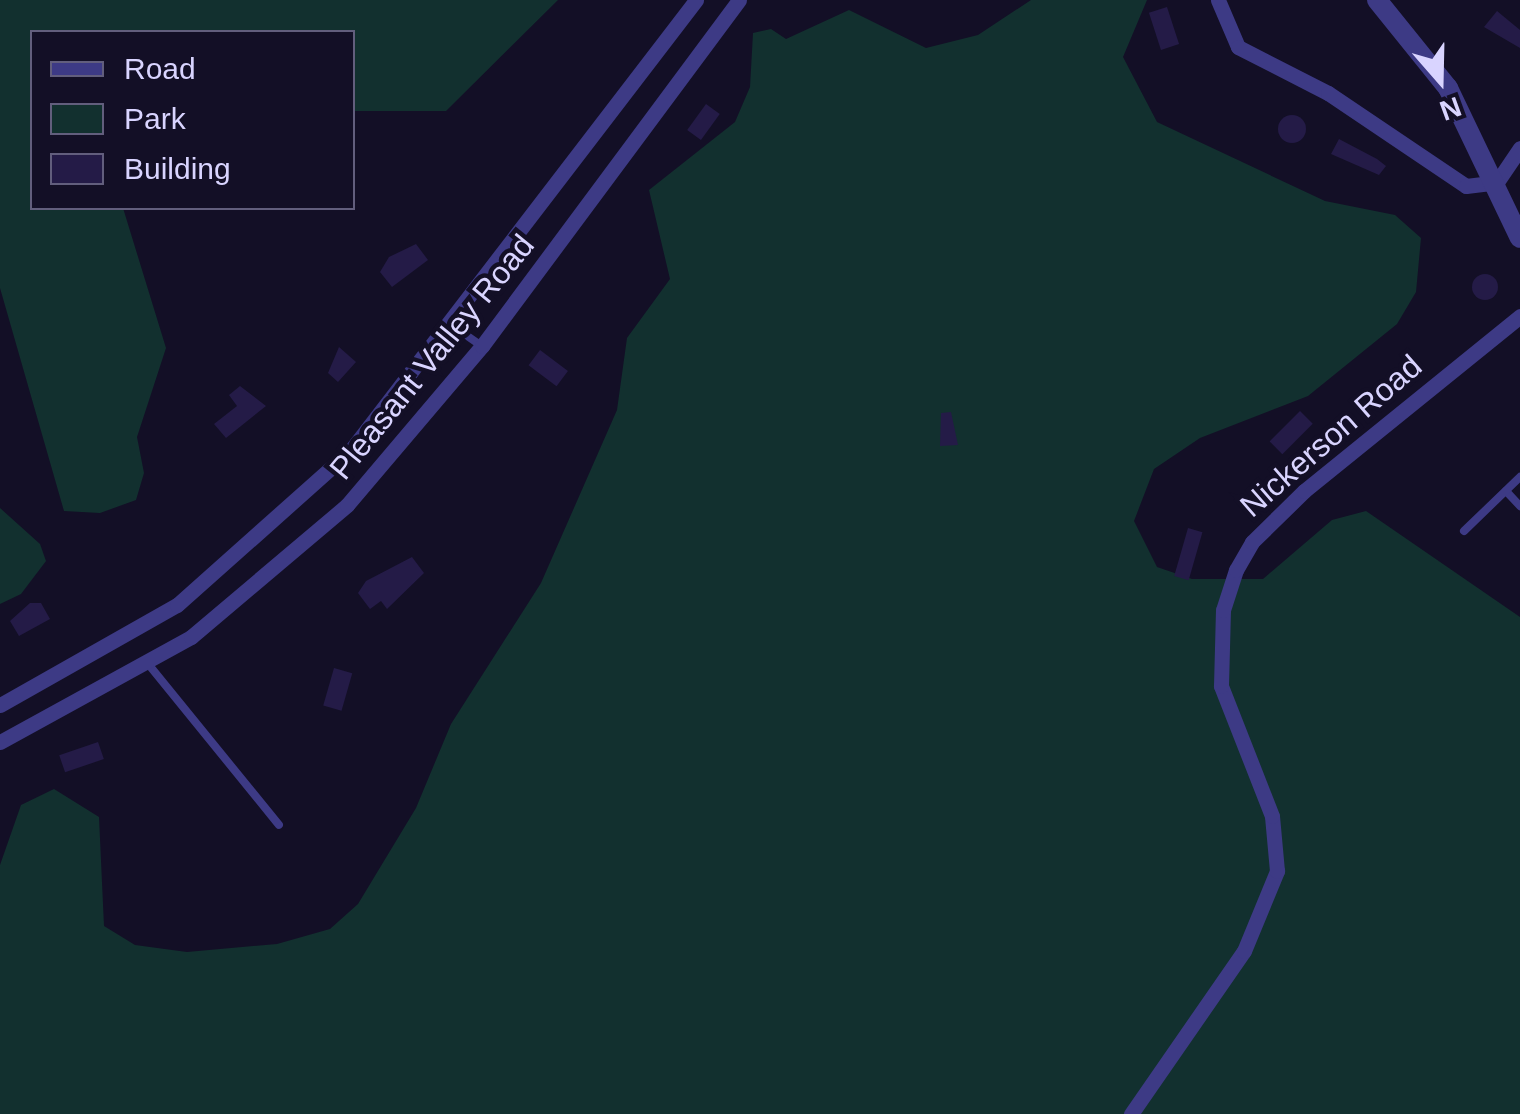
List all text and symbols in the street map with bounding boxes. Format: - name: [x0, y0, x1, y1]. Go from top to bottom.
- legend: [30, 30, 355, 210]
- north arrow: [1390, 30, 1490, 130]
- text: Road: [124, 52, 196, 85]
- text: N: [1436, 91, 1465, 127]
- text: Park: [124, 102, 186, 135]
- text: Building: [124, 152, 231, 185]
- street label: Pleasant Valley Road: [322, 227, 542, 487]
- street label: Nickerson Road: [1232, 347, 1430, 525]

